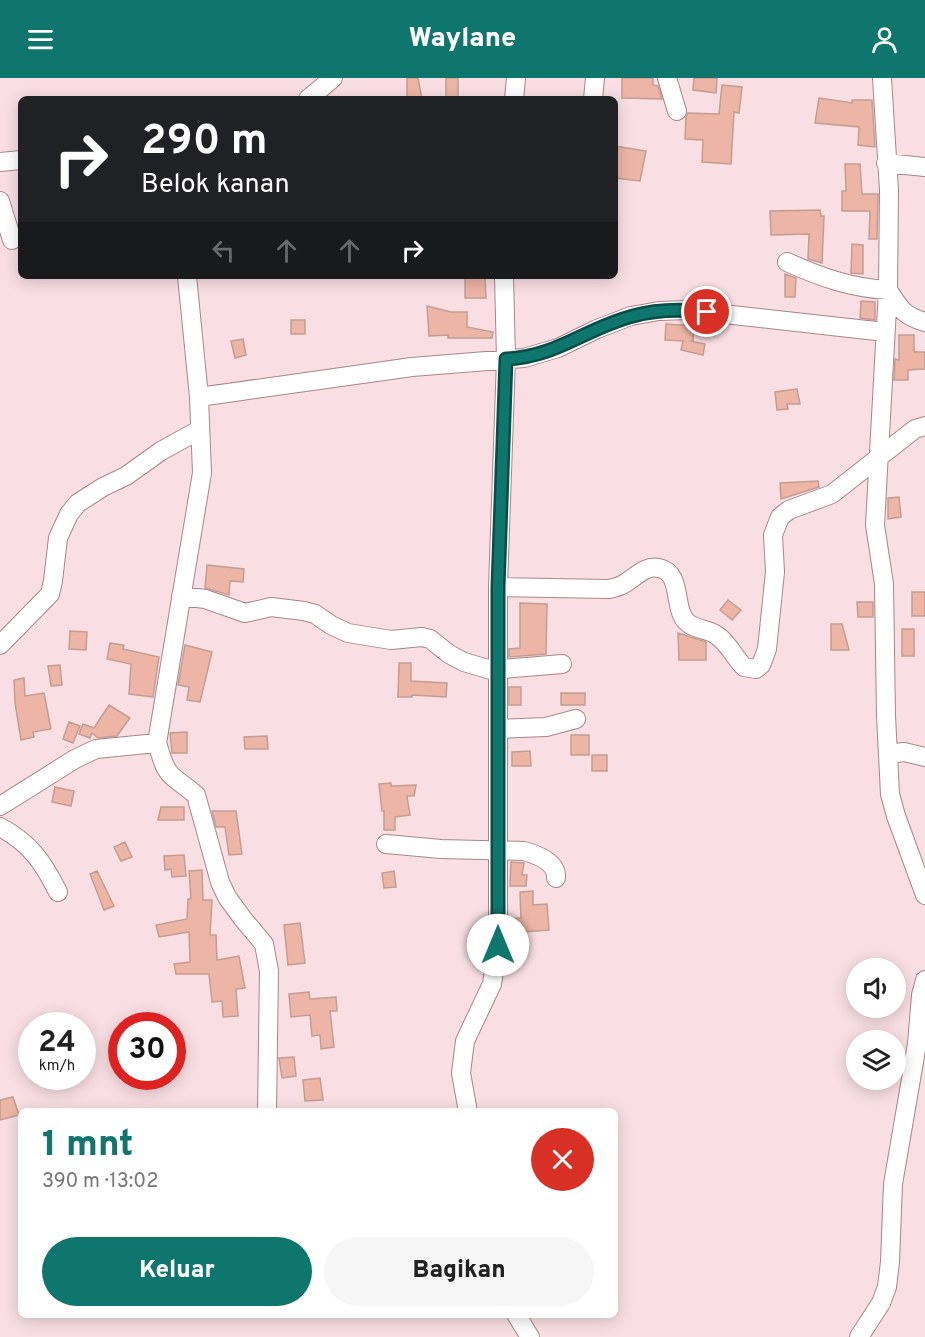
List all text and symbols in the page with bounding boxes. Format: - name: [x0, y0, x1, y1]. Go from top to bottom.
- text: Waylane: [409, 22, 516, 56]
- icon: menu: [24, 23, 57, 56]
- icon: person: [868, 23, 901, 56]
- text: 290 m: [141, 116, 268, 169]
- icon: right: [42, 120, 120, 198]
- text: Belok kanan: [141, 168, 290, 202]
- icon: left: [207, 234, 240, 267]
- icon: ahead: [270, 234, 303, 267]
- icon: ahead: [333, 234, 366, 267]
- icon: right: [396, 234, 429, 267]
- pin: [681, 286, 732, 337]
- icon: arrive: [690, 295, 723, 328]
- position arrow: [466, 913, 530, 977]
- map controls: [846, 958, 906, 1090]
- button: sound: [846, 958, 906, 1018]
- speed limit sign: 30: [108, 1012, 186, 1090]
- text: 24: [38, 1025, 76, 1062]
- button: layers: [846, 1030, 906, 1090]
- text: km/h: [39, 1057, 75, 1076]
- text: 1 mnt: [42, 1123, 133, 1169]
- button: close: [531, 1128, 594, 1191]
- text: 390 m · 13:02: [42, 1169, 158, 1195]
- button: Keluar: [42, 1237, 312, 1306]
- button: Bagikan: [324, 1237, 594, 1306]

